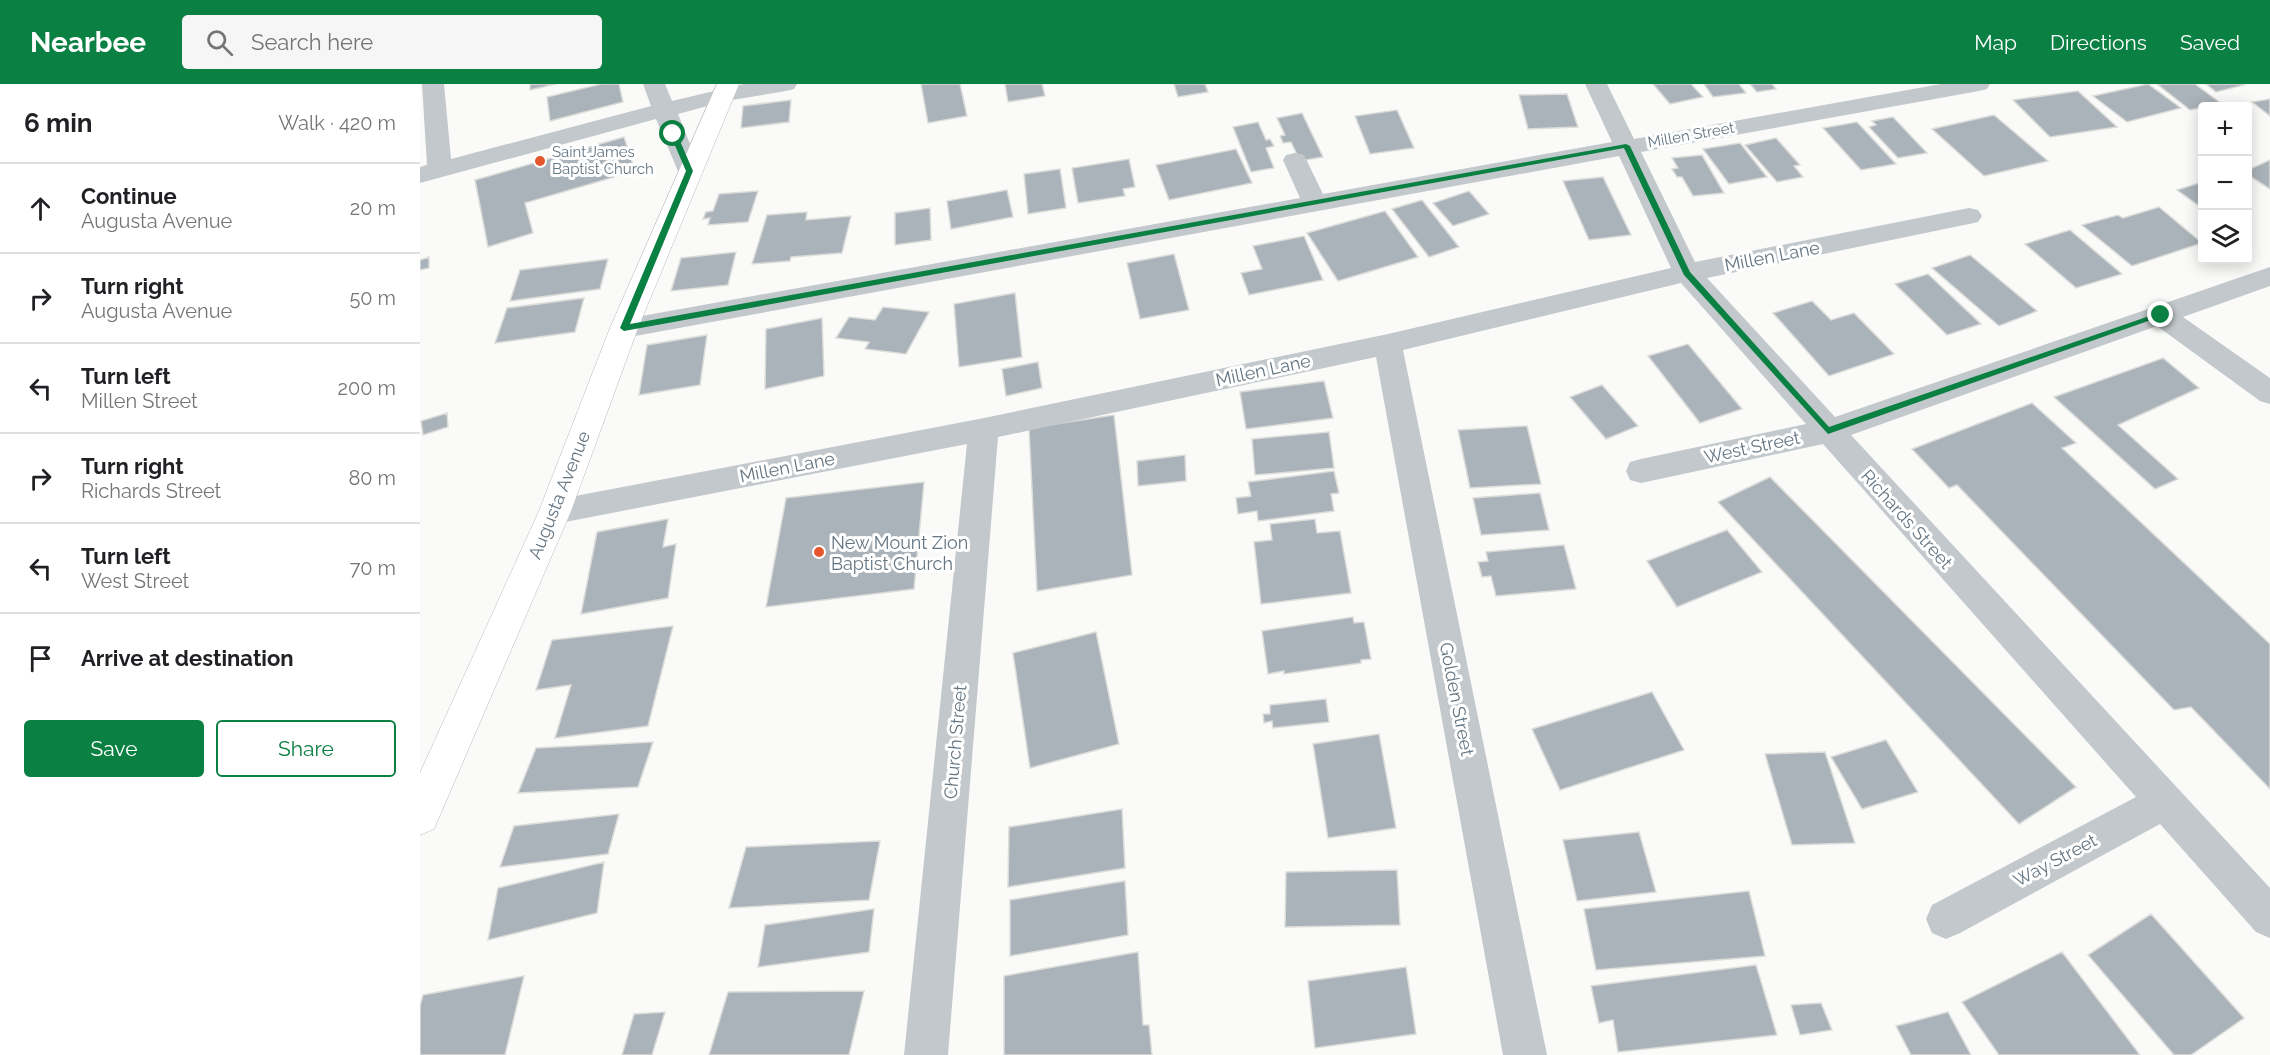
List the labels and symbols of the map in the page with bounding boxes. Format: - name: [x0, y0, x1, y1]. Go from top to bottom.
- street label: Millen Street: [1646, 119, 1736, 151]
- route start: [659, 120, 685, 146]
- place label: Saint James Baptist Church: [552, 143, 654, 178]
- marker: Saint James Baptist Church: [533, 154, 547, 168]
- street label: Millen Lane: [1723, 236, 1822, 276]
- route end: [2147, 301, 2173, 327]
- street label: Millen Lane: [1214, 350, 1313, 390]
- street label: West Street: [1702, 427, 1802, 467]
- street label: Augusta Avenue: [524, 428, 594, 562]
- street label: Millen Lane: [738, 447, 837, 487]
- street label: Richards Street: [1857, 465, 1957, 573]
- place label: New Mount Zion Baptist Church: [831, 532, 968, 574]
- marker: New Mount Zion Baptist Church: [812, 545, 826, 559]
- street label: Golden Street: [1436, 640, 1478, 758]
- street label: Church Street: [940, 684, 970, 800]
- street label: Way Street: [2010, 829, 2100, 891]

